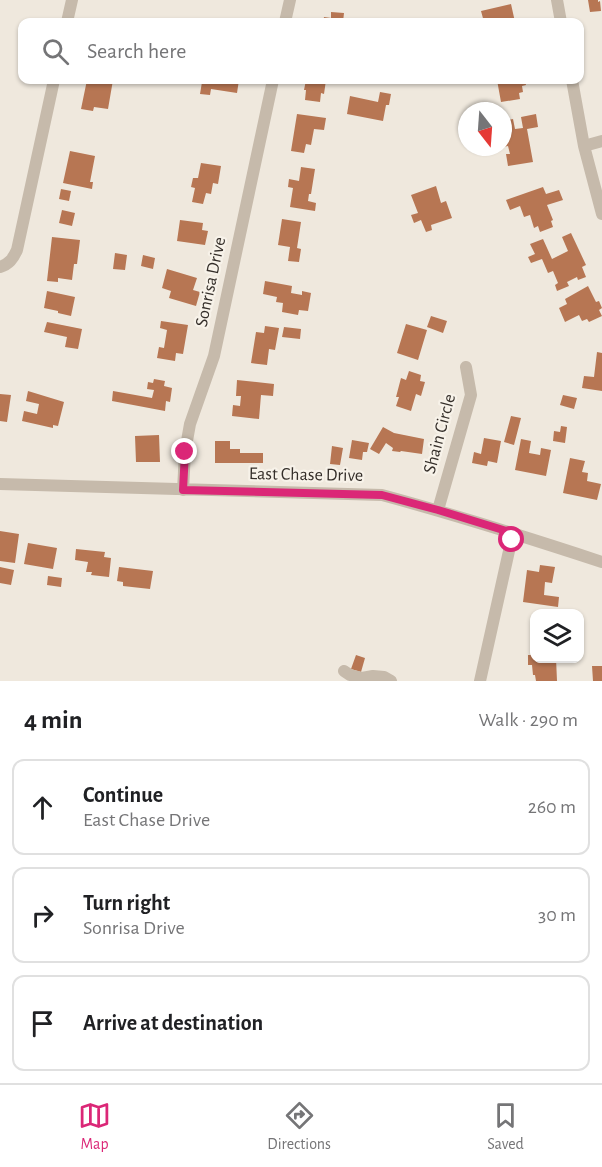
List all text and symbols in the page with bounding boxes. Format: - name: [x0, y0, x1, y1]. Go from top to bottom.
- search box: [18, 18, 584, 84]
- icon: search: [39, 35, 72, 68]
- text: Search here: [87, 40, 186, 62]
- north arrow: [458, 102, 512, 156]
- street label: Sonrisa Drive: [193, 235, 229, 329]
- street label: Shain Circle: [421, 392, 459, 476]
- route end: [171, 438, 197, 464]
- street label: East Chase Drive: [249, 465, 363, 485]
- route start: [498, 526, 524, 552]
- map controls: [530, 609, 584, 663]
- button: layers: [530, 609, 584, 663]
- text: 4 min: [24, 707, 83, 733]
- text: Walk · 290 m: [478, 710, 578, 730]
- text: Continue: [83, 784, 163, 806]
- icon: ahead: [26, 791, 59, 824]
- text: 260 m: [528, 797, 576, 817]
- text: East Chase Drive: [83, 810, 210, 830]
- text: Turn right: [83, 892, 170, 914]
- icon: right: [26, 899, 59, 932]
- text: 30 m: [538, 905, 576, 925]
- text: Sonrisa Drive: [83, 918, 185, 938]
- icon: arrive: [26, 1007, 59, 1040]
- text: Arrive at destination: [83, 1012, 263, 1034]
- tab: Map: [78, 1099, 111, 1154]
- tab: Directions: [267, 1099, 331, 1154]
- tab: Saved: [487, 1099, 524, 1154]

